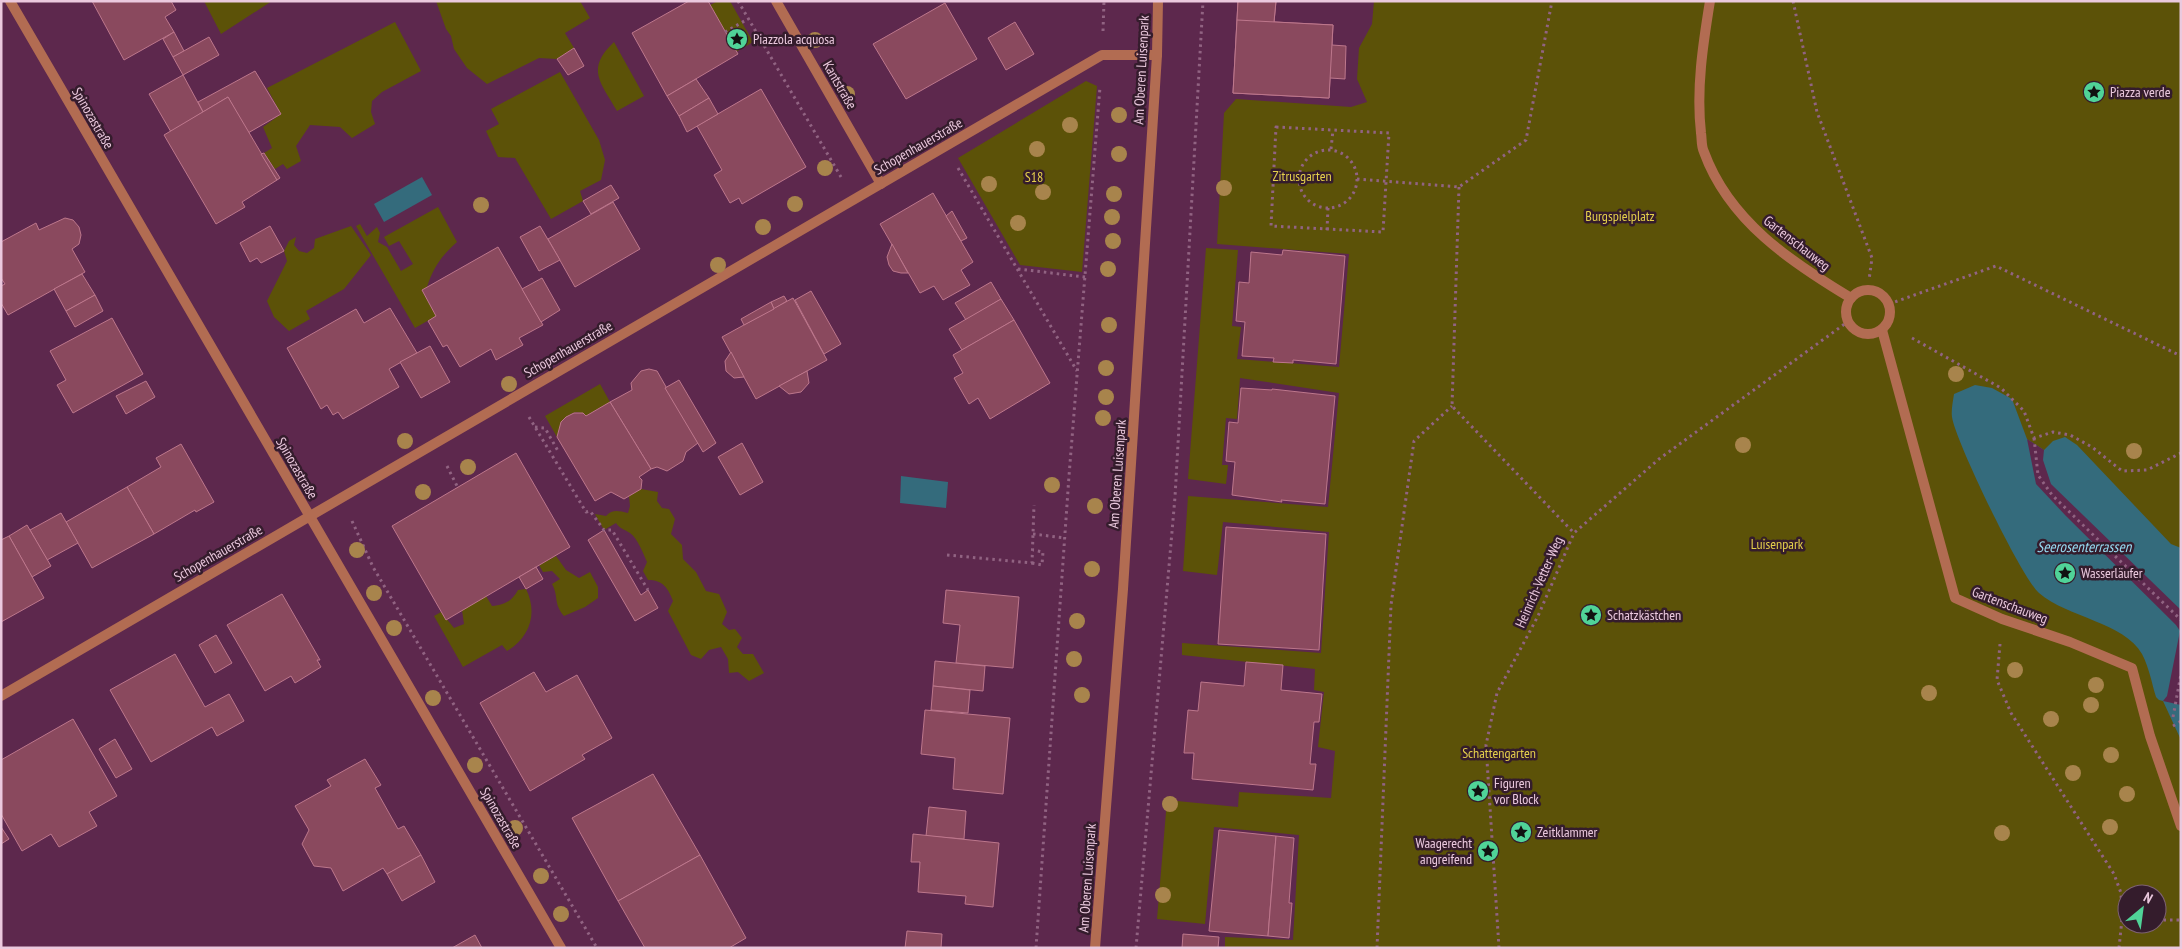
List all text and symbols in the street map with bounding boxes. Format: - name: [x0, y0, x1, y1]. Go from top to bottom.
- street label: Am Oberen Luisenpark: [1129, 14, 1153, 125]
- place icon: Piazzola acquosa: [725, 27, 749, 51]
- place label: Piazzola acquosa: [753, 30, 835, 48]
- street label: Kantstraße: [819, 58, 861, 113]
- place icon: Piazza verde: [2082, 80, 2106, 104]
- place label: Piazza verde: [2110, 83, 2171, 101]
- street label: Spinozastraße: [68, 84, 118, 152]
- street label: Schopenhauerstraße: [871, 113, 966, 179]
- park label: Zitrusgarten: [1272, 167, 1332, 185]
- park label: S18: [1025, 168, 1043, 186]
- park label: Burgspielplatz: [1585, 207, 1655, 225]
- street label: Gartenschauweg: [1760, 211, 1834, 275]
- street label: Schopenhauerstraße: [521, 316, 616, 382]
- street label: Am Oberen Luisenpark: [1104, 418, 1130, 529]
- street label: Spinozastraße: [272, 434, 322, 502]
- street label: Schopenhauerstraße: [171, 520, 266, 586]
- street label: Heinrich-Vetter-Weg: [1511, 534, 1567, 630]
- park label: Luisenpark: [1751, 535, 1804, 553]
- water label: Seerosenterrassen: [2037, 537, 2133, 556]
- place icon: Wasserläufer: [2053, 561, 2077, 585]
- place label: Wasserläufer: [2081, 564, 2143, 582]
- street label: Gartenschauweg: [1970, 582, 2050, 628]
- place icon: Schatzkästchen: [1579, 603, 1603, 627]
- place label: Schatzkästchen: [1607, 606, 1681, 624]
- park label: Schattengarten: [1462, 744, 1536, 762]
- place label: Figuren vor Block: [1494, 774, 1539, 808]
- place icon: Figuren vor Block: [1466, 779, 1490, 803]
- street label: Spinozastraße: [476, 784, 526, 852]
- place icon: Zeitklammer: [1509, 820, 1533, 844]
- street label: Am Oberen Luisenpark: [1074, 822, 1100, 933]
- place label: Zeitklammer: [1537, 823, 1598, 841]
- place label: Waagerecht angreifend: [1416, 834, 1472, 868]
- place icon: Waagerecht angreifend: [1476, 839, 1500, 863]
- north arrow: [2117, 884, 2167, 934]
- text: N: [2141, 888, 2156, 907]

